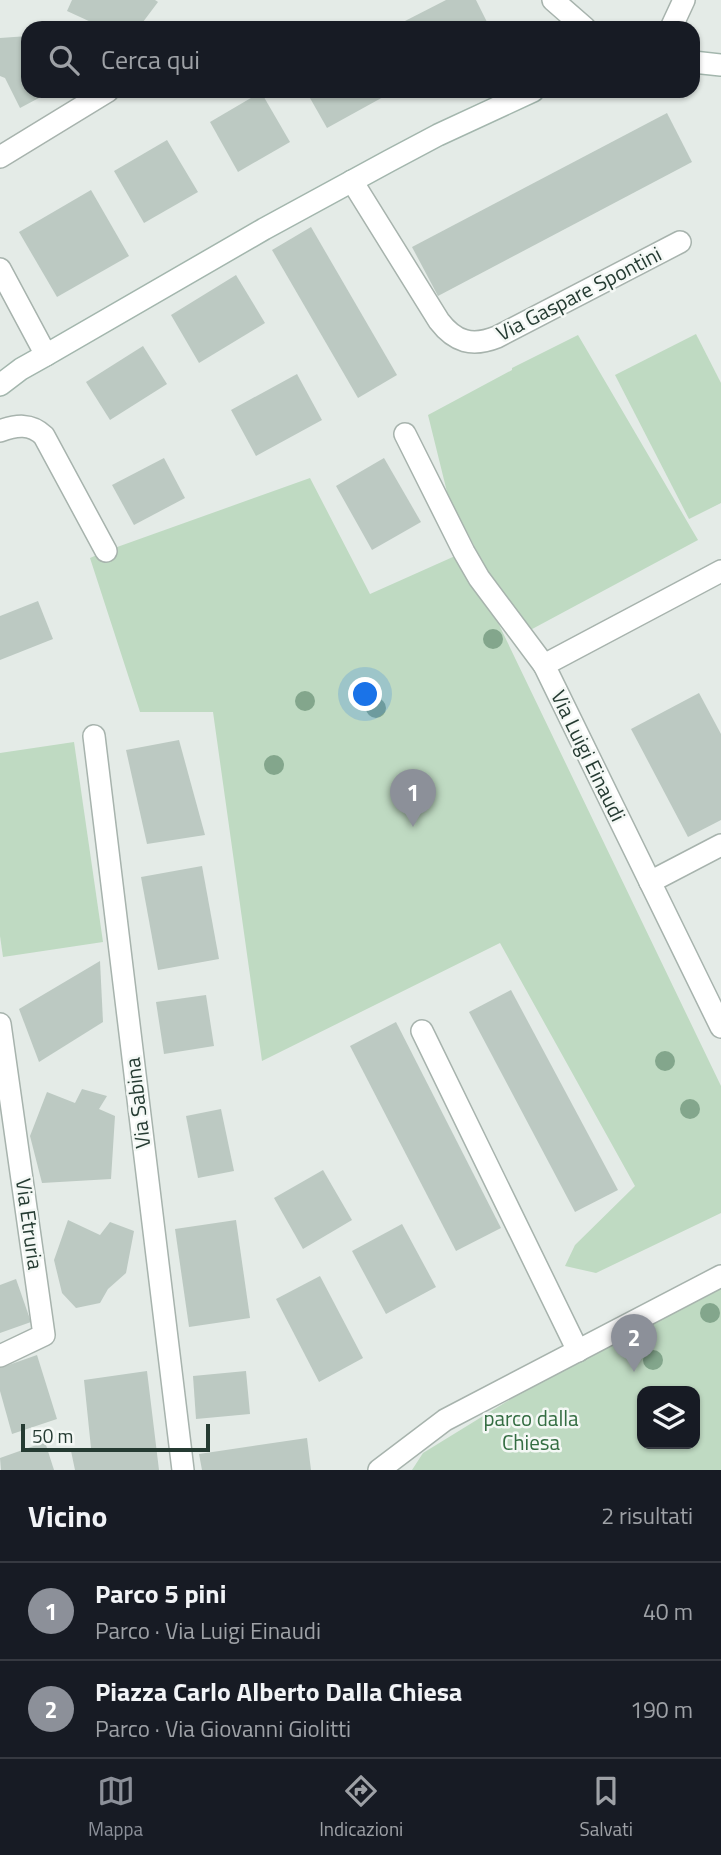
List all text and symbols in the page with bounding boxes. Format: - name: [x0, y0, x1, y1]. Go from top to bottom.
- search box: [21, 21, 700, 98]
- text: Cerca qui: [101, 40, 200, 79]
- icon: search: [45, 41, 83, 79]
- street label: Via Gaspare Spontini: [490, 238, 667, 349]
- your location: [348, 677, 382, 711]
- street label: Via Luigi Einaudi: [543, 684, 635, 827]
- pin: 1: [390, 769, 436, 827]
- street label: Via Sabina: [116, 1055, 158, 1150]
- street label: Via Etruria: [8, 1176, 52, 1272]
- pin: 2: [611, 1314, 657, 1372]
- map controls: [637, 1386, 700, 1449]
- button: layers: [637, 1386, 700, 1449]
- park label: parco dalla Chiesa: [483, 1402, 579, 1458]
- scale bar: [21, 1421, 210, 1453]
- text: 50 m: [32, 1421, 73, 1450]
- text: Vicino: [28, 1493, 108, 1539]
- text: 2 risultati: [601, 1498, 693, 1533]
- text: Parco 5 pini: [95, 1574, 226, 1613]
- text: 1: [45, 1594, 57, 1629]
- text: 40 m: [643, 1594, 693, 1629]
- text: Parco · Via Luigi Einaudi: [95, 1613, 321, 1648]
- text: Piazza Carlo Alberto Dalla Chiesa: [95, 1672, 462, 1711]
- text: 2: [45, 1692, 57, 1727]
- text: 190 m: [630, 1692, 693, 1727]
- text: Parco · Via Giovanni Giolitti: [95, 1711, 351, 1746]
- tab: Mappa: [88, 1772, 143, 1843]
- tab: Indicazioni: [319, 1772, 403, 1843]
- tab: Salvati: [579, 1772, 633, 1843]

